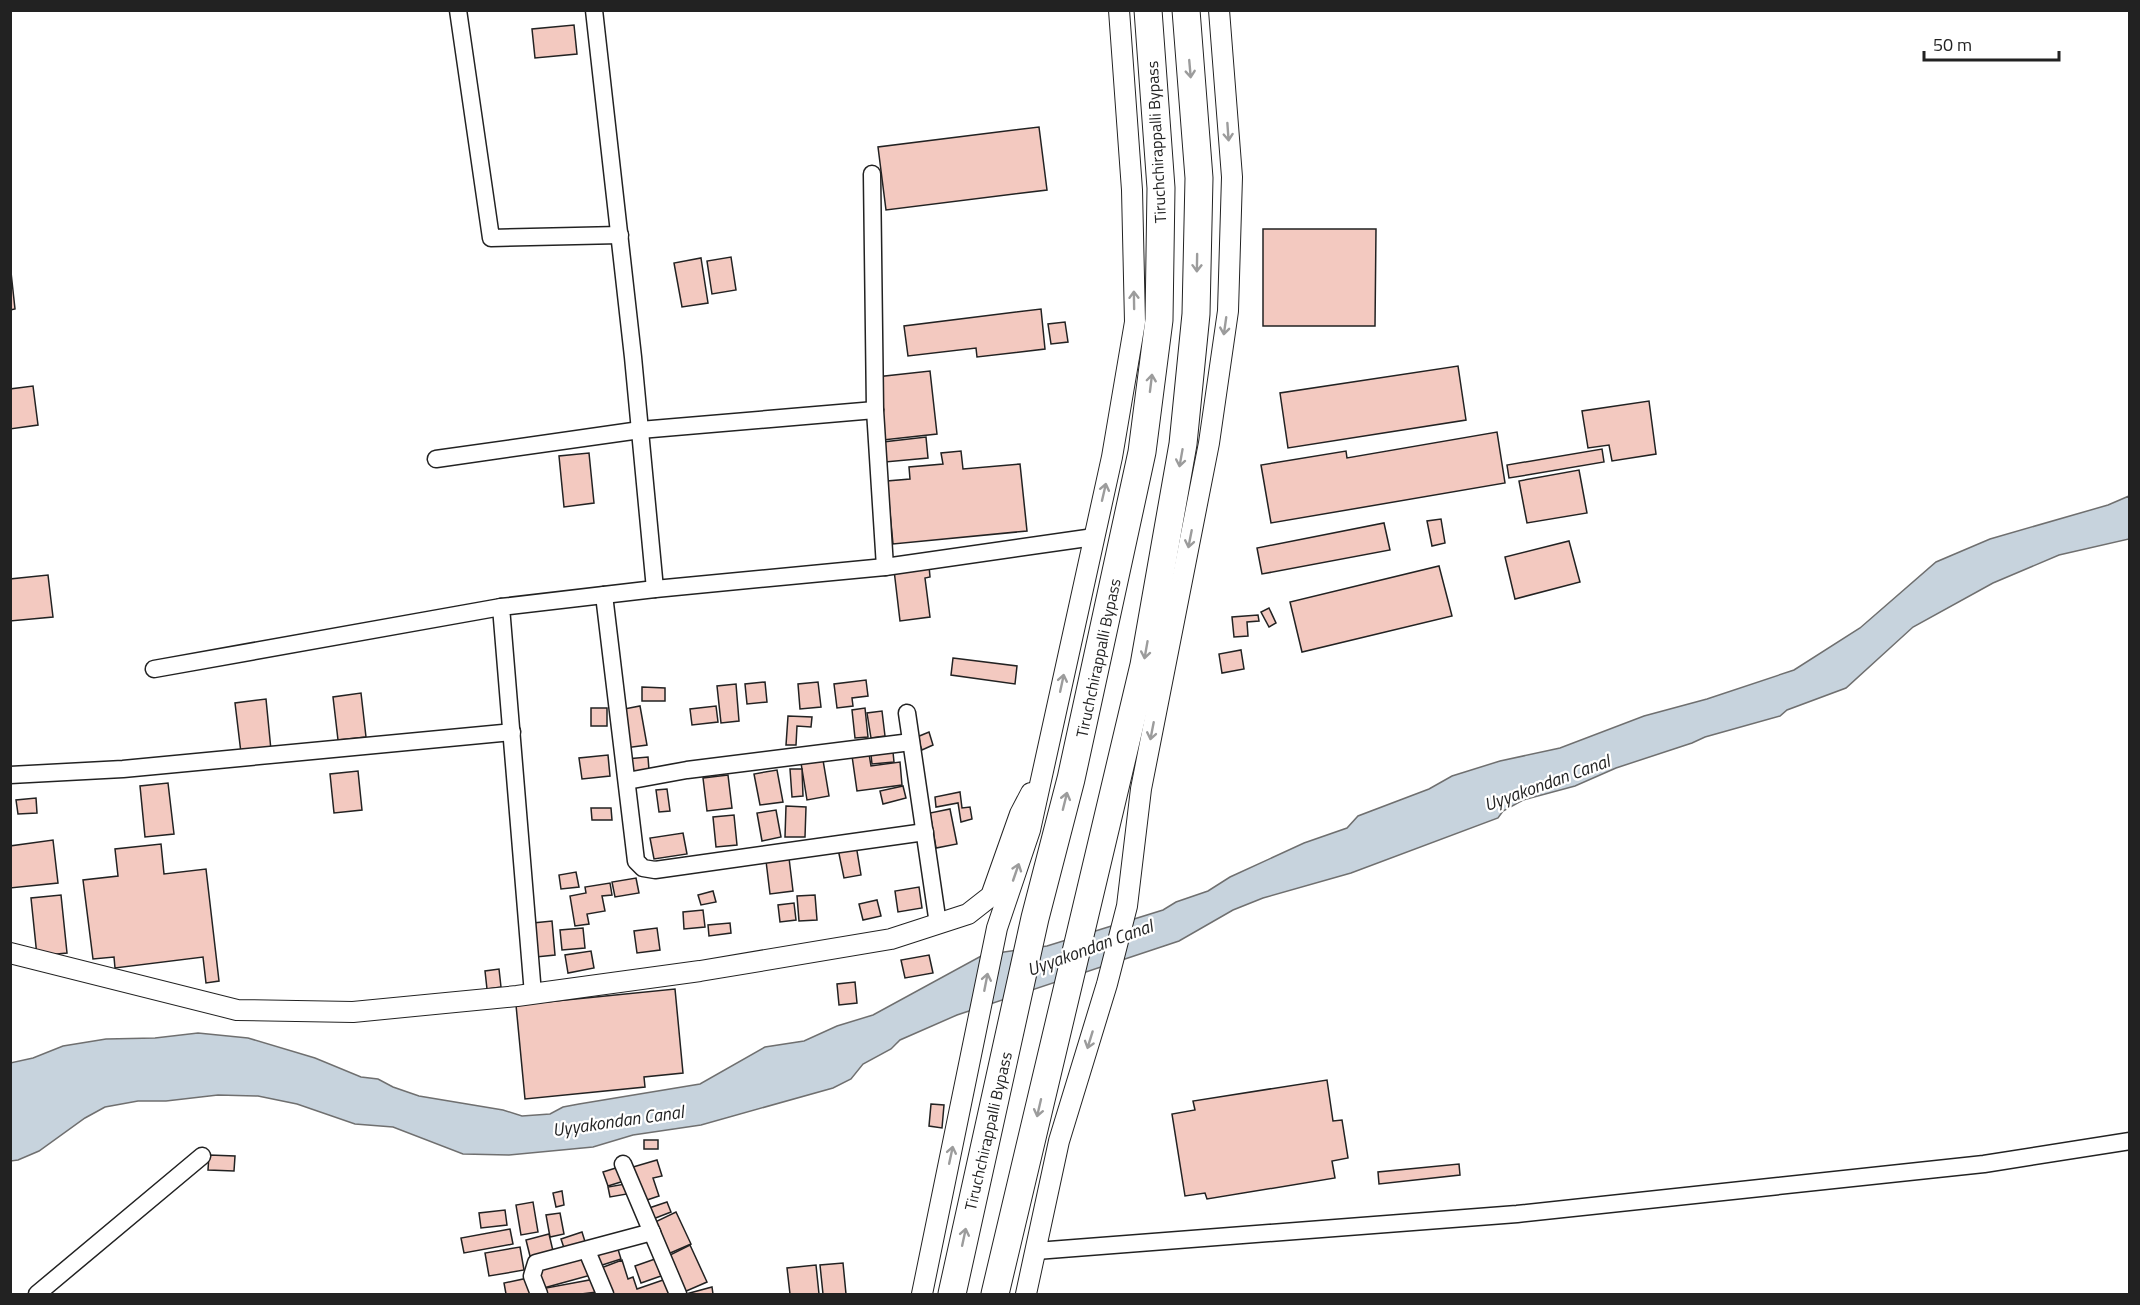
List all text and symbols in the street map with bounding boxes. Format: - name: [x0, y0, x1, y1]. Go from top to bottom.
- scale bar: [1924, 24, 2059, 62]
- text: 50 m: [1933, 31, 1972, 58]
- one-way arrow: [1185, 58, 1196, 78]
- street label: Tiruchchirappalli Bypass: [1140, 60, 1172, 224]
- one-way arrow: [1223, 121, 1234, 141]
- one-way arrow: [1191, 253, 1203, 273]
- one-way arrow: [1129, 291, 1140, 311]
- one-way arrow: [1220, 316, 1231, 336]
- one-way arrow: [1145, 374, 1156, 394]
- one-way arrow: [1175, 447, 1186, 467]
- one-way arrow: [1099, 483, 1110, 503]
- one-way arrow: [1184, 529, 1195, 549]
- street label: Tiruchchirappalli Bypass: [1069, 576, 1127, 740]
- one-way arrow: [1141, 639, 1152, 659]
- one-way arrow: [1057, 674, 1068, 693]
- one-way arrow: [1146, 720, 1157, 740]
- water label: Uyyakondan Canal: [1480, 747, 1615, 818]
- one-way arrow: [1060, 791, 1072, 810]
- one-way arrow: [1011, 863, 1022, 882]
- water label: Uyyakondan Canal: [1023, 912, 1158, 983]
- one-way arrow: [981, 973, 992, 993]
- one-way arrow: [1084, 1030, 1095, 1049]
- street label: Tiruchchirappalli Bypass: [958, 1049, 1018, 1213]
- water label: Uyyakondan Canal: [551, 1098, 687, 1143]
- one-way arrow: [1033, 1098, 1045, 1117]
- one-way arrow: [945, 1146, 957, 1165]
- one-way arrow: [959, 1228, 970, 1248]

